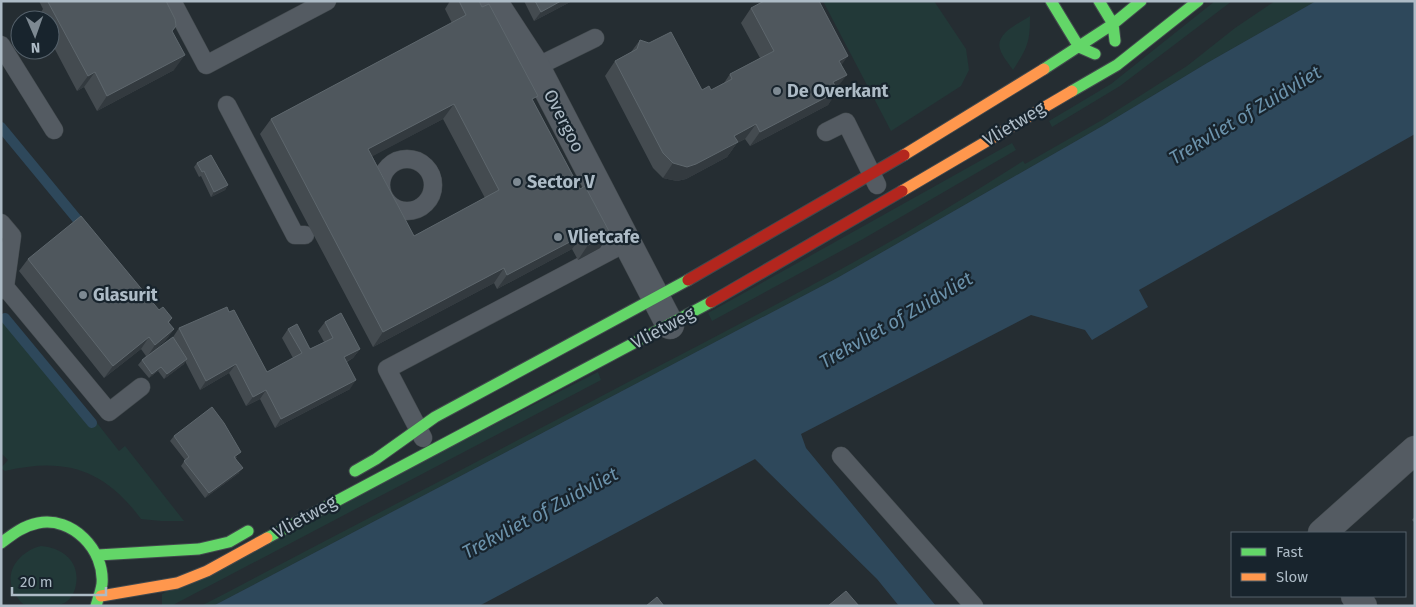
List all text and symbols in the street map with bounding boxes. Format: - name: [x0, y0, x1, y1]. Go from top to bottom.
- north arrow: [10, 10, 60, 60]
- text: N: [30, 39, 40, 56]
- water label: Trekvliet of Zuidvliet: [1165, 60, 1325, 169]
- place label: De Overkant: [787, 80, 890, 102]
- marker: De Overkant: [771, 85, 783, 97]
- street label: Overgoo: [539, 86, 589, 156]
- street label: Vlietweg: [979, 97, 1050, 151]
- place label: Sector V: [527, 171, 595, 193]
- marker: Sector V: [511, 176, 523, 188]
- place label: Vlietcafe: [567, 226, 640, 248]
- marker: Vlietcafe: [552, 231, 564, 243]
- water label: Trekvliet of Zuidvliet: [815, 267, 977, 373]
- place label: Glasurit: [93, 284, 159, 306]
- marker: Glasurit: [77, 289, 89, 301]
- street label: Vlietweg: [627, 302, 699, 354]
- water label: Trekvliet of Zuidvliet: [458, 462, 622, 564]
- street label: Vlietweg: [270, 490, 341, 543]
- legend: [1231, 532, 1406, 597]
- text: Fast: [1276, 543, 1303, 561]
- scale bar: [12, 564, 106, 596]
- text: Slow: [1276, 568, 1308, 586]
- text: 20 m: [20, 573, 53, 591]

